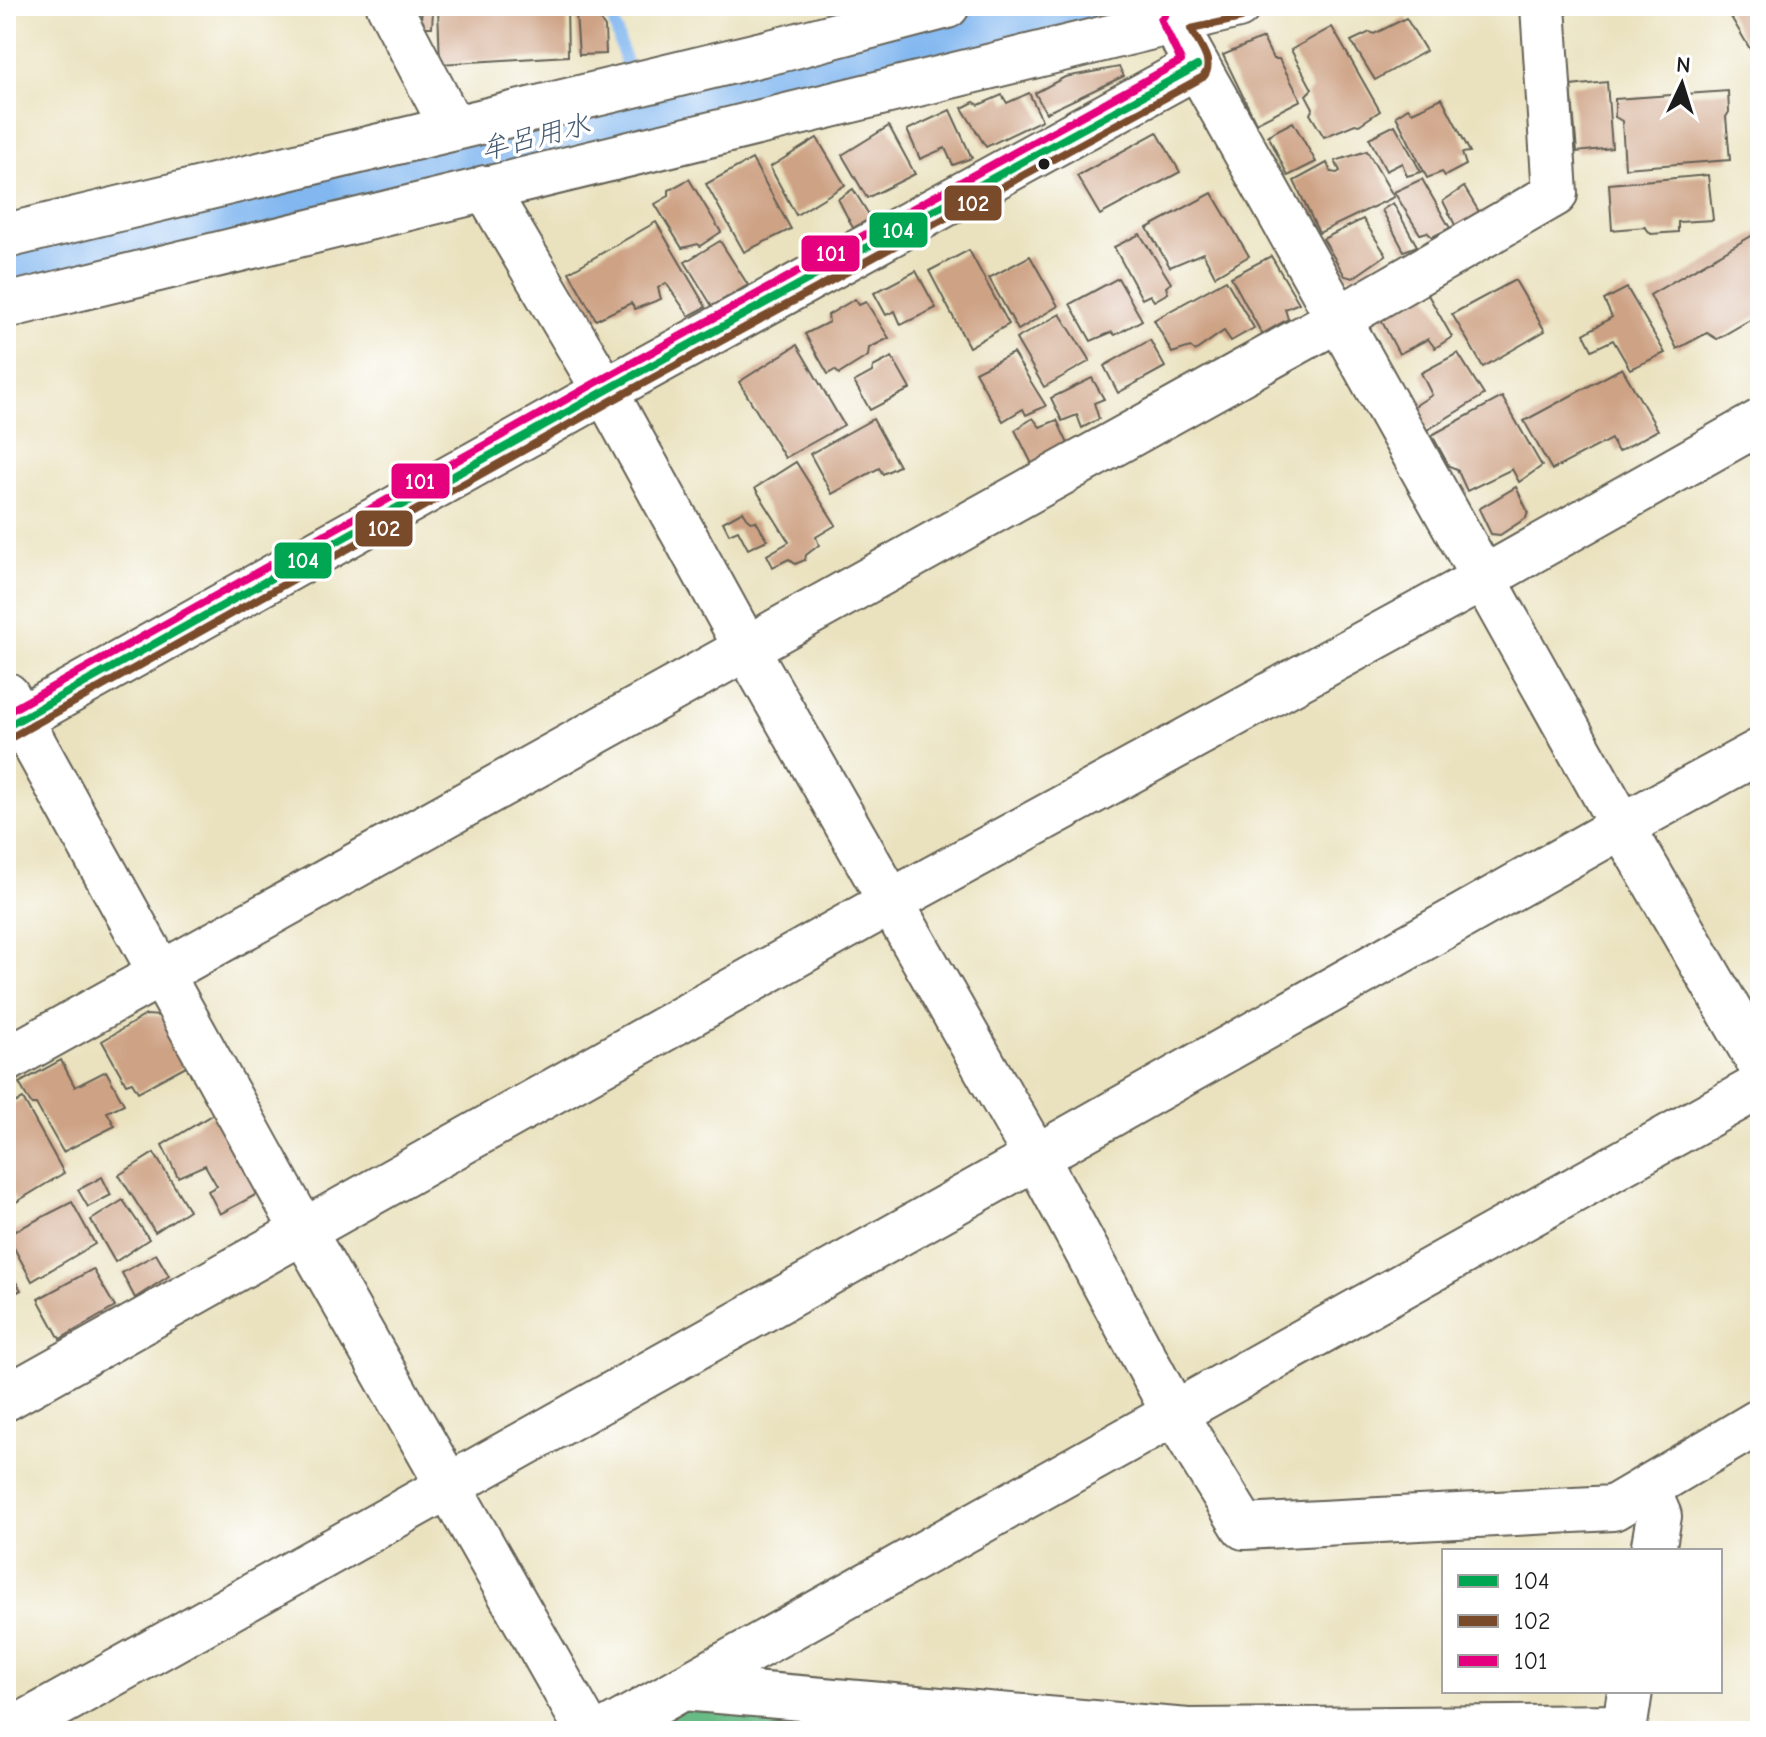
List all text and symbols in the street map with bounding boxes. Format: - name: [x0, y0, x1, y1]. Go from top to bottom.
- north arrow: [1642, 44, 1722, 124]
- text: N: [1675, 52, 1691, 79]
- water label: 牟呂用水: [477, 108, 593, 166]
- unlabelled marker: [1036, 156, 1052, 172]
- line badge: 102: [943, 184, 1003, 222]
- text: 102: [957, 191, 989, 217]
- line badge: 104: [868, 211, 929, 249]
- text: 104: [882, 218, 914, 244]
- line badge: 101: [800, 234, 861, 273]
- text: 101: [816, 241, 846, 267]
- line badge: 101: [390, 462, 451, 500]
- text: 101: [405, 469, 435, 495]
- line badge: 102: [354, 509, 414, 548]
- text: 102: [368, 516, 400, 542]
- line badge: 104: [273, 541, 333, 580]
- text: 104: [287, 548, 319, 574]
- legend: [1442, 1549, 1722, 1693]
- text: 104: [1514, 1567, 1550, 1595]
- text: 102: [1514, 1607, 1551, 1635]
- text: 101: [1514, 1647, 1548, 1675]

